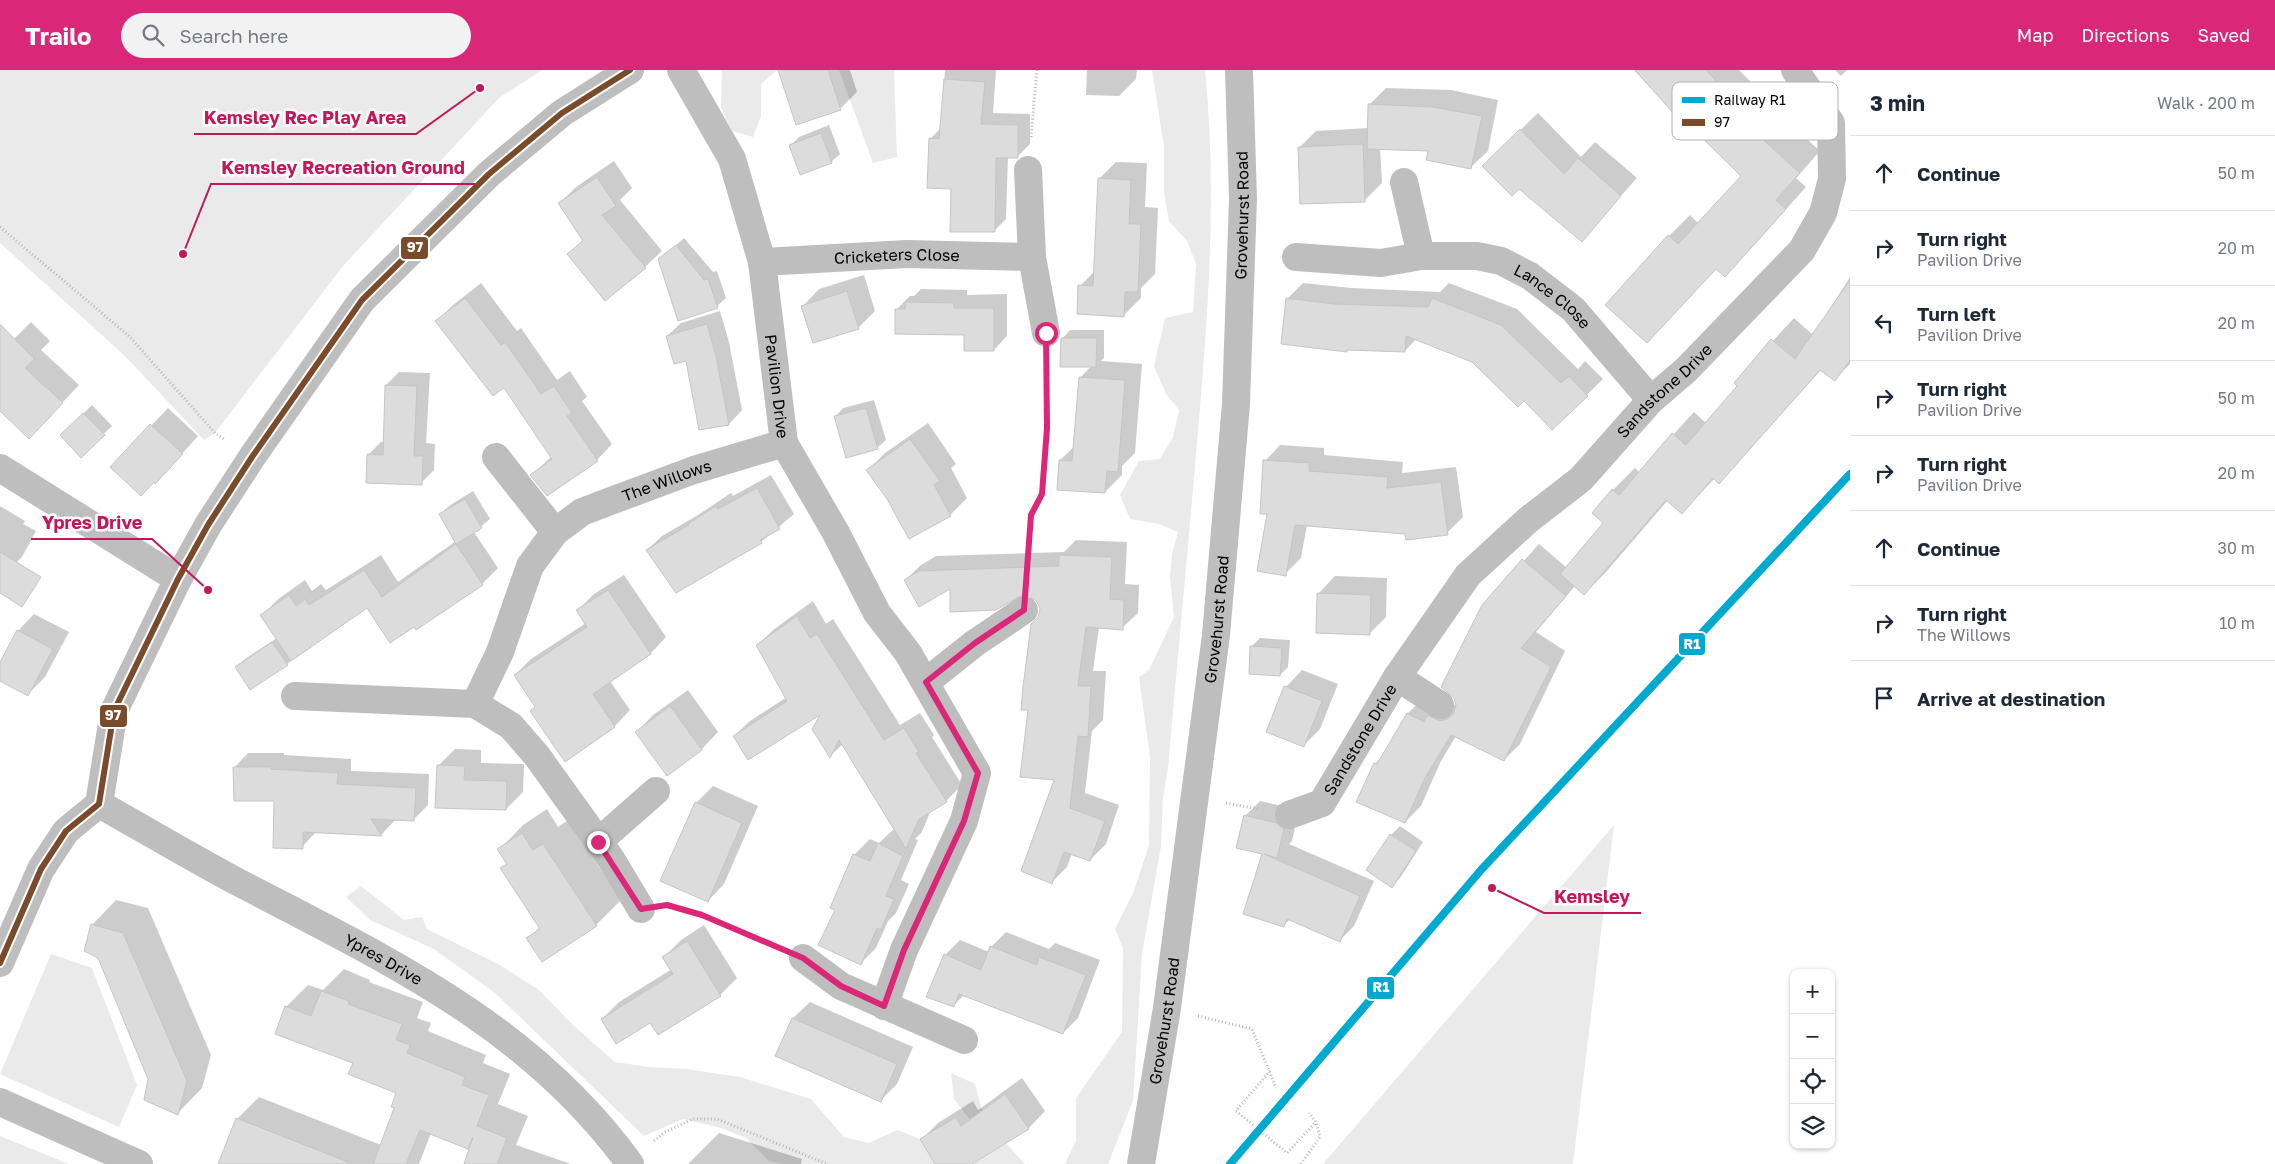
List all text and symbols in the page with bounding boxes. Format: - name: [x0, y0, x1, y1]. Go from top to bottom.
- search box: [121, 13, 471, 58]
- text: Trailo: [25, 21, 91, 50]
- icon: search: [139, 21, 167, 49]
- text: Search here: [179, 24, 288, 47]
- text: Map: [2017, 24, 2053, 46]
- text: Directions: [2081, 24, 2169, 46]
- text: Saved: [2197, 24, 2250, 46]
- legend: [1672, 82, 1838, 140]
- text: 3 min: [1870, 90, 1925, 116]
- text: Railway R1: [1714, 91, 1786, 108]
- text: Walk · 200 m: [2157, 93, 2255, 113]
- callout: Kemsley Rec Play Area: [194, 101, 416, 134]
- text: Kemsley Rec Play Area: [204, 106, 406, 128]
- text: 97: [1714, 113, 1730, 130]
- callout: Kemsley Recreation Ground: [211, 151, 475, 184]
- street label: Grovehurst Road: [1230, 151, 1253, 280]
- text: Kemsley Recreation Ground: [221, 156, 465, 178]
- icon: ahead: [1870, 159, 1898, 187]
- text: Continue: [1917, 162, 2000, 185]
- text: 50 m: [2218, 163, 2255, 183]
- text: Turn right: [1917, 227, 2007, 250]
- icon: right: [1870, 234, 1898, 262]
- line badge: 97: [400, 236, 429, 260]
- text: 97: [407, 238, 424, 255]
- text: 20 m: [2218, 238, 2255, 258]
- street label: Cricketers Close: [833, 244, 960, 268]
- text: Pavilion Drive: [1917, 250, 2022, 270]
- street label: Lance Close: [1511, 259, 1595, 333]
- text: Turn left: [1917, 302, 1996, 325]
- icon: left: [1870, 309, 1898, 337]
- text: 20 m: [2218, 313, 2255, 333]
- route start: [1035, 322, 1058, 345]
- text: Pavilion Drive: [1917, 325, 2022, 345]
- street label: Pavilion Drive: [761, 333, 793, 439]
- street label: Sandstone Drive: [1612, 339, 1716, 442]
- text: Turn right: [1917, 377, 2007, 400]
- icon: right: [1870, 384, 1898, 412]
- text: 50 m: [2218, 388, 2255, 408]
- text: Pavilion Drive: [1917, 400, 2022, 420]
- text: Turn right: [1917, 452, 2007, 475]
- street label: The Willows: [619, 455, 714, 506]
- icon: right: [1870, 459, 1898, 487]
- text: 20 m: [2218, 463, 2255, 483]
- text: Pavilion Drive: [1917, 475, 2022, 495]
- callout: Ypres Drive: [31, 506, 152, 539]
- text: Ypres Drive: [42, 511, 143, 533]
- icon: ahead: [1870, 534, 1898, 562]
- text: Continue: [1917, 537, 2000, 560]
- text: 30 m: [2218, 538, 2255, 558]
- street label: Grovehurst Road: [1200, 555, 1233, 684]
- text: Turn right: [1917, 602, 2007, 625]
- icon: right: [1870, 609, 1898, 637]
- text: 10 m: [2219, 613, 2255, 633]
- text: The Willows: [1917, 625, 2011, 645]
- line badge: R1: [1678, 632, 1706, 656]
- text: R1: [1684, 635, 1700, 652]
- street label: Sandstone Drive: [1319, 680, 1401, 799]
- icon: arrive: [1870, 684, 1898, 712]
- text: Arrive at destination: [1917, 687, 2105, 710]
- line badge: 97: [99, 704, 128, 728]
- text: 97: [105, 706, 122, 723]
- route end: [587, 831, 610, 854]
- callout: Kemsley: [1544, 880, 1641, 913]
- text: Kemsley: [1554, 885, 1630, 907]
- street label: Ypres Drive: [341, 929, 426, 989]
- street label: Grovehurst Road: [1144, 956, 1184, 1086]
- map controls: [1790, 969, 1835, 1149]
- button: +: [1790, 969, 1835, 1014]
- line badge: R1: [1366, 976, 1395, 1000]
- text: R1: [1373, 978, 1389, 995]
- button: −: [1790, 1014, 1835, 1059]
- button: locate: [1790, 1059, 1835, 1104]
- button: layers: [1790, 1104, 1835, 1149]

